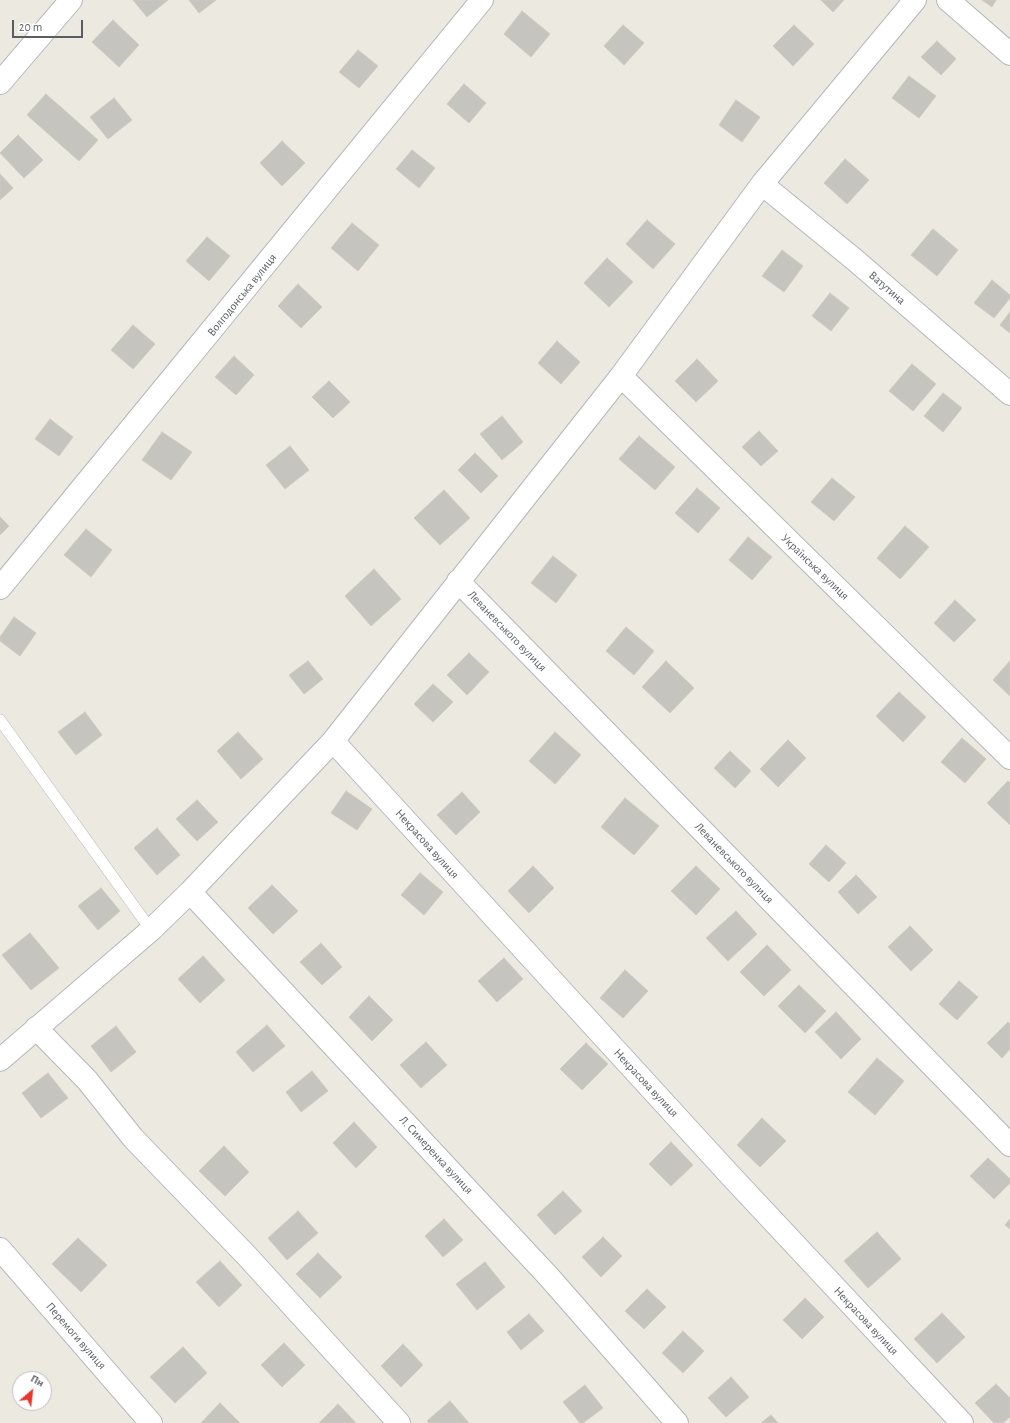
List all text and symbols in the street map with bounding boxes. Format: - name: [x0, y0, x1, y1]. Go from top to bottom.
- scale bar: [14, 12, 85, 38]
- text: 20 m: [19, 21, 42, 33]
- street label: Волгодонська вулиця: [204, 251, 280, 339]
- street label: Ватутина: [866, 268, 908, 308]
- street label: Українська вулиця: [778, 531, 852, 603]
- street label: Леваневського вулиця: [465, 587, 549, 675]
- street label: Некрасова вулиця: [392, 806, 462, 882]
- street label: Леваневського вулиця: [692, 819, 776, 907]
- street label: Некрасова вулиця: [611, 1046, 681, 1120]
- street label: Л. Симеренка вулиця: [396, 1113, 476, 1197]
- street label: Некрасова вулиця: [831, 1284, 901, 1358]
- street label: Перемоги вулиця: [43, 1299, 109, 1373]
- north arrow: [12, 1371, 52, 1411]
- text: Пн: [29, 1373, 46, 1389]

